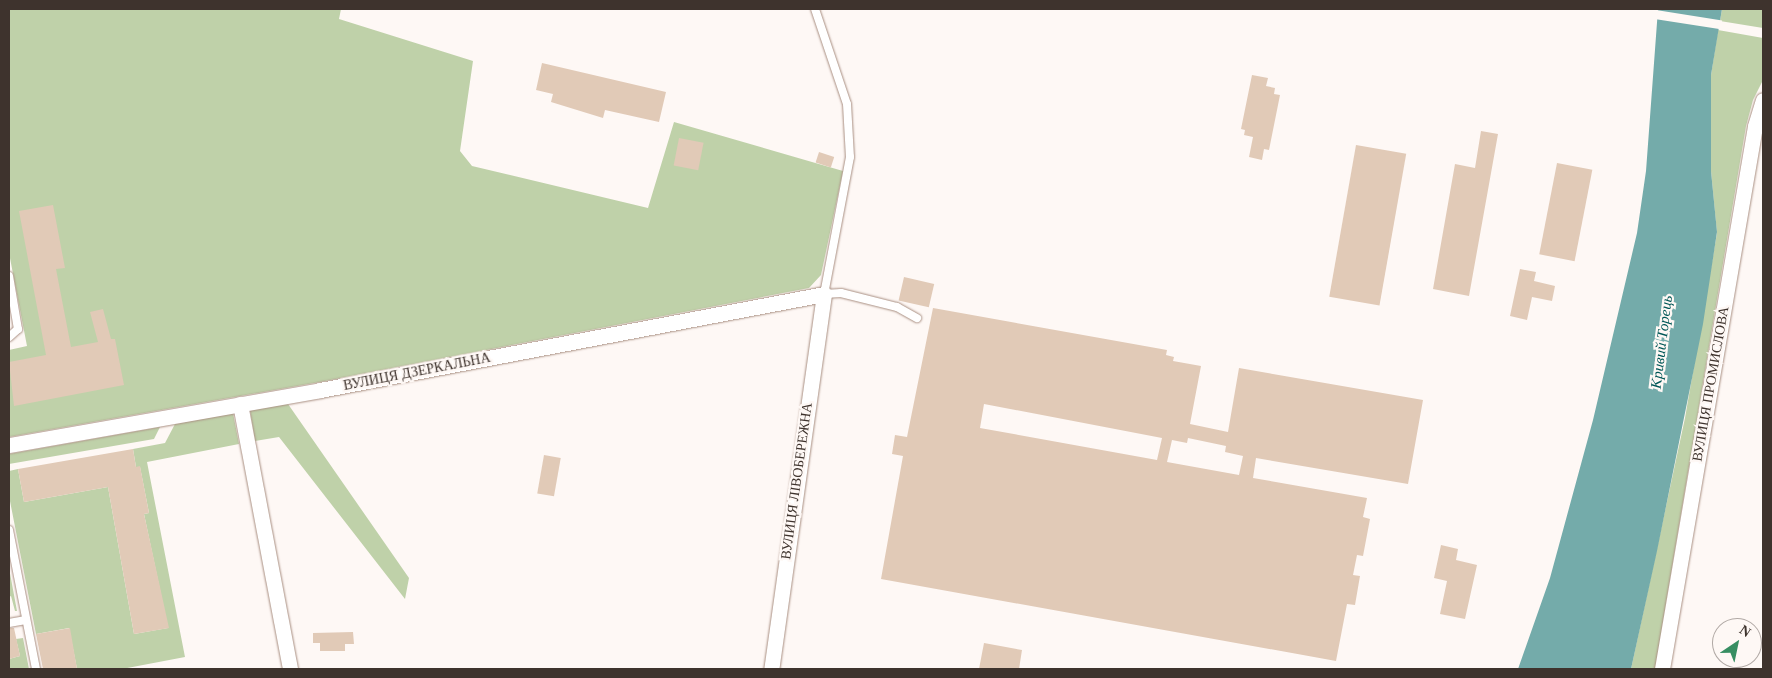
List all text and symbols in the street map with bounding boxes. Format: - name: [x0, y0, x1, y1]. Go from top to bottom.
- water label: Кривий Торець: [1647, 294, 1677, 390]
- street label: ВУЛИЦЯ ПРОМИСЛОВА: [1689, 305, 1733, 463]
- street label: ВУЛИЦЯ ДЗЕРКАЛЬНА: [342, 349, 492, 395]
- street label: ВУЛИЦЯ ЛІВОБЕРЕЖНА: [778, 401, 816, 561]
- north arrow: [1712, 618, 1762, 668]
- text: N: [1737, 622, 1753, 640]

